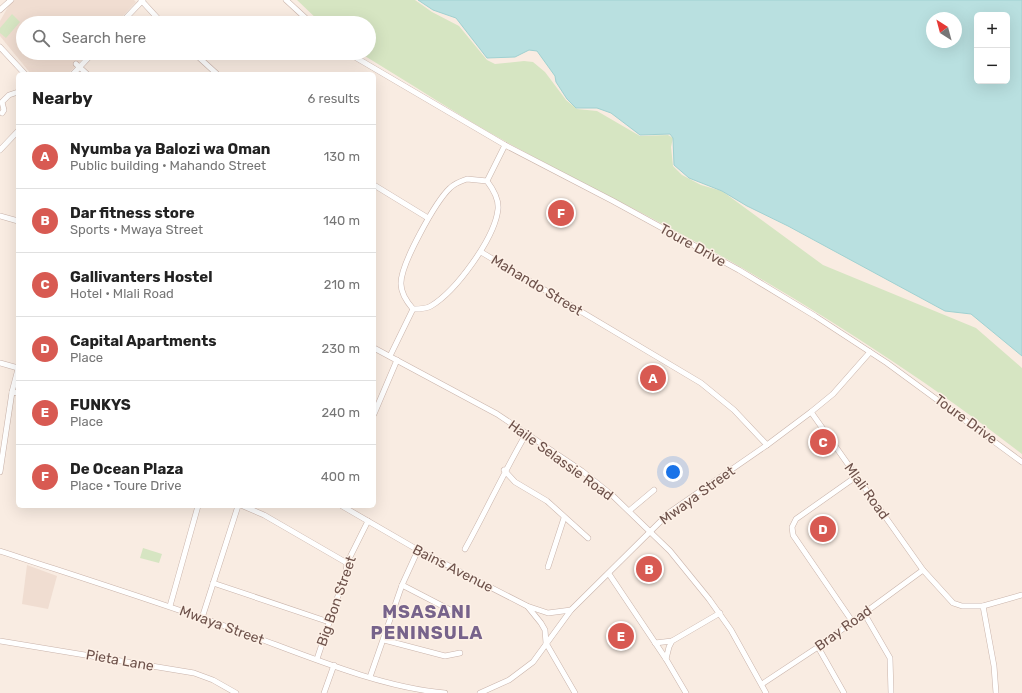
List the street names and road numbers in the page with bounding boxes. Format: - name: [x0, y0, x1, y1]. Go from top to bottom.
- street label: Toure Drive: [657, 220, 729, 271]
- street label: Mahando Street: [488, 251, 586, 320]
- street label: Toure Drive: [931, 391, 1001, 448]
- street label: Haile Selassie Road: [505, 417, 616, 504]
- street label: Mlali Road: [840, 460, 893, 523]
- street label: Mwaya Street: [656, 462, 739, 528]
- street label: Bains Avenue: [410, 541, 496, 596]
- street label: Big Bon Street: [313, 553, 360, 649]
- street label: Mwaya Street: [177, 602, 267, 649]
- street label: Bray Road: [812, 602, 875, 655]
- street label: Pieta Lane: [85, 646, 155, 675]

